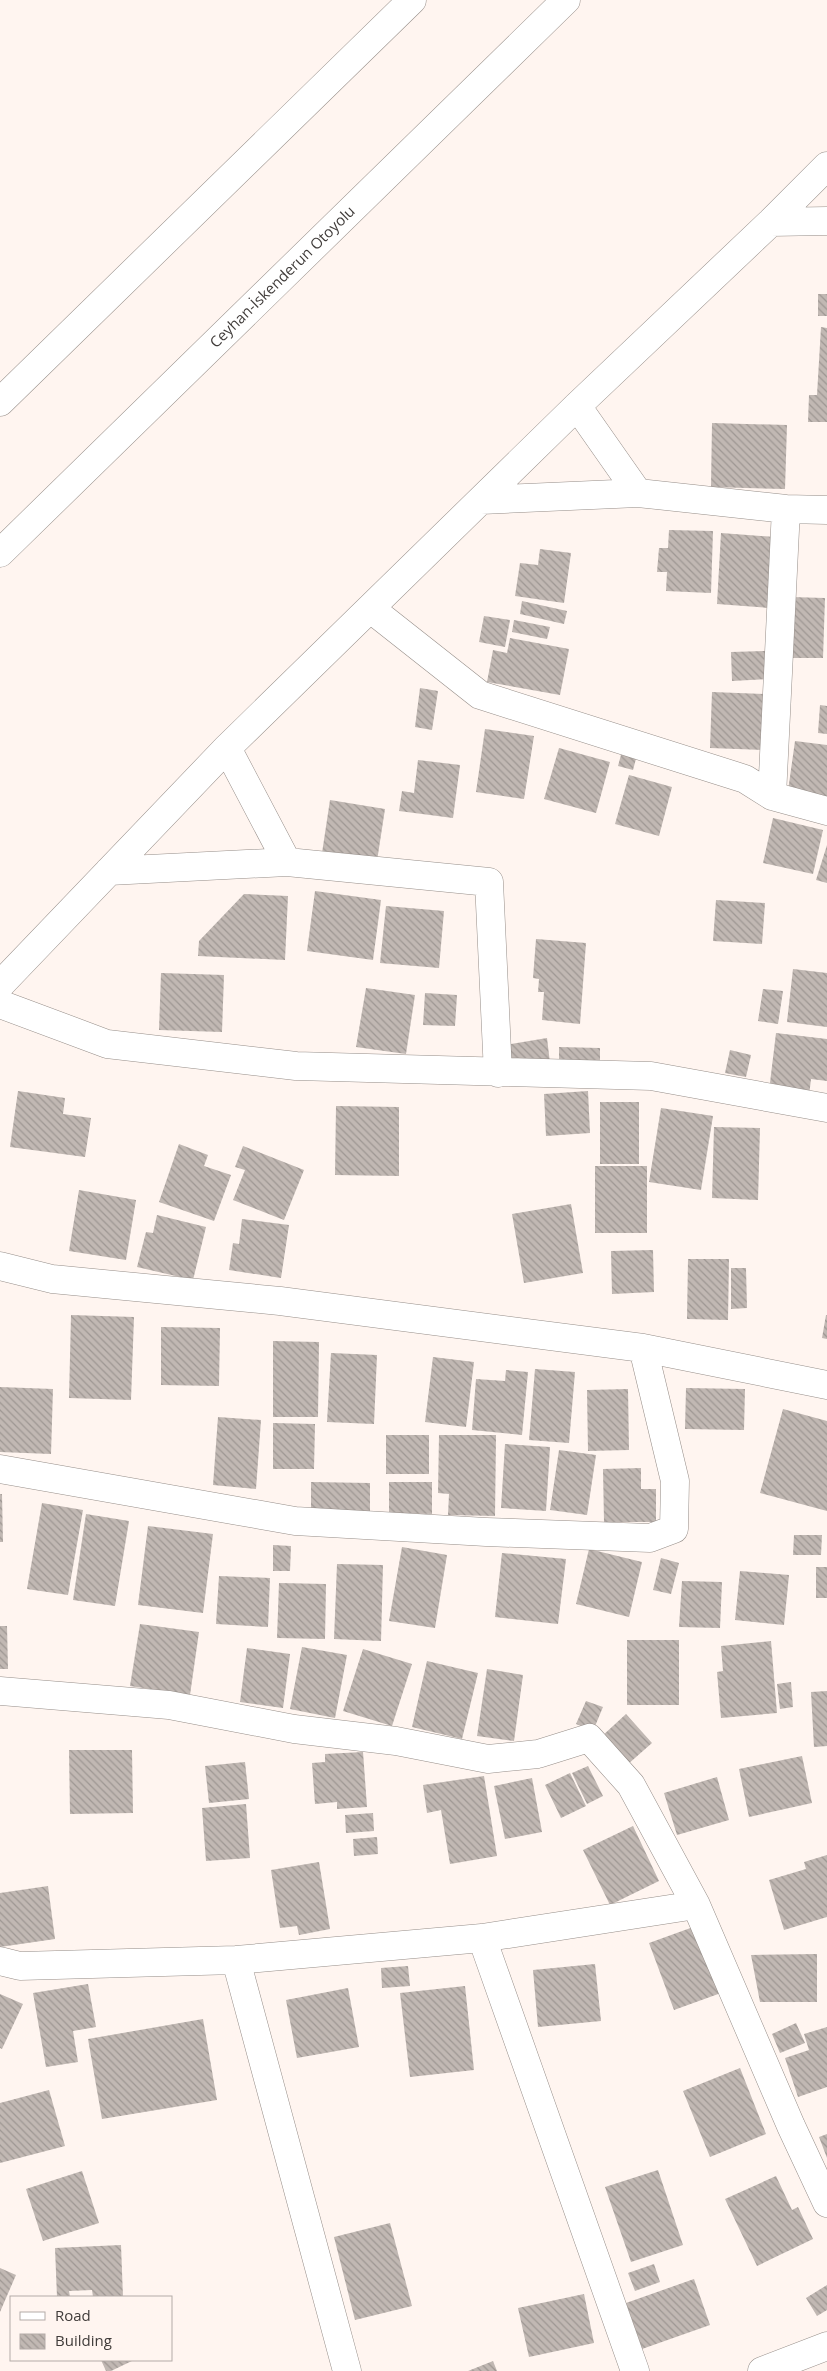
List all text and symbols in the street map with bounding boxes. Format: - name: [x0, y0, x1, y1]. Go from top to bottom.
- street label: Ceyhan-İskenderun Otoyolu: [205, 201, 359, 352]
- legend: [10, 2296, 172, 2361]
- text: Road: [55, 2305, 91, 2325]
- text: Building: [55, 2330, 112, 2350]

